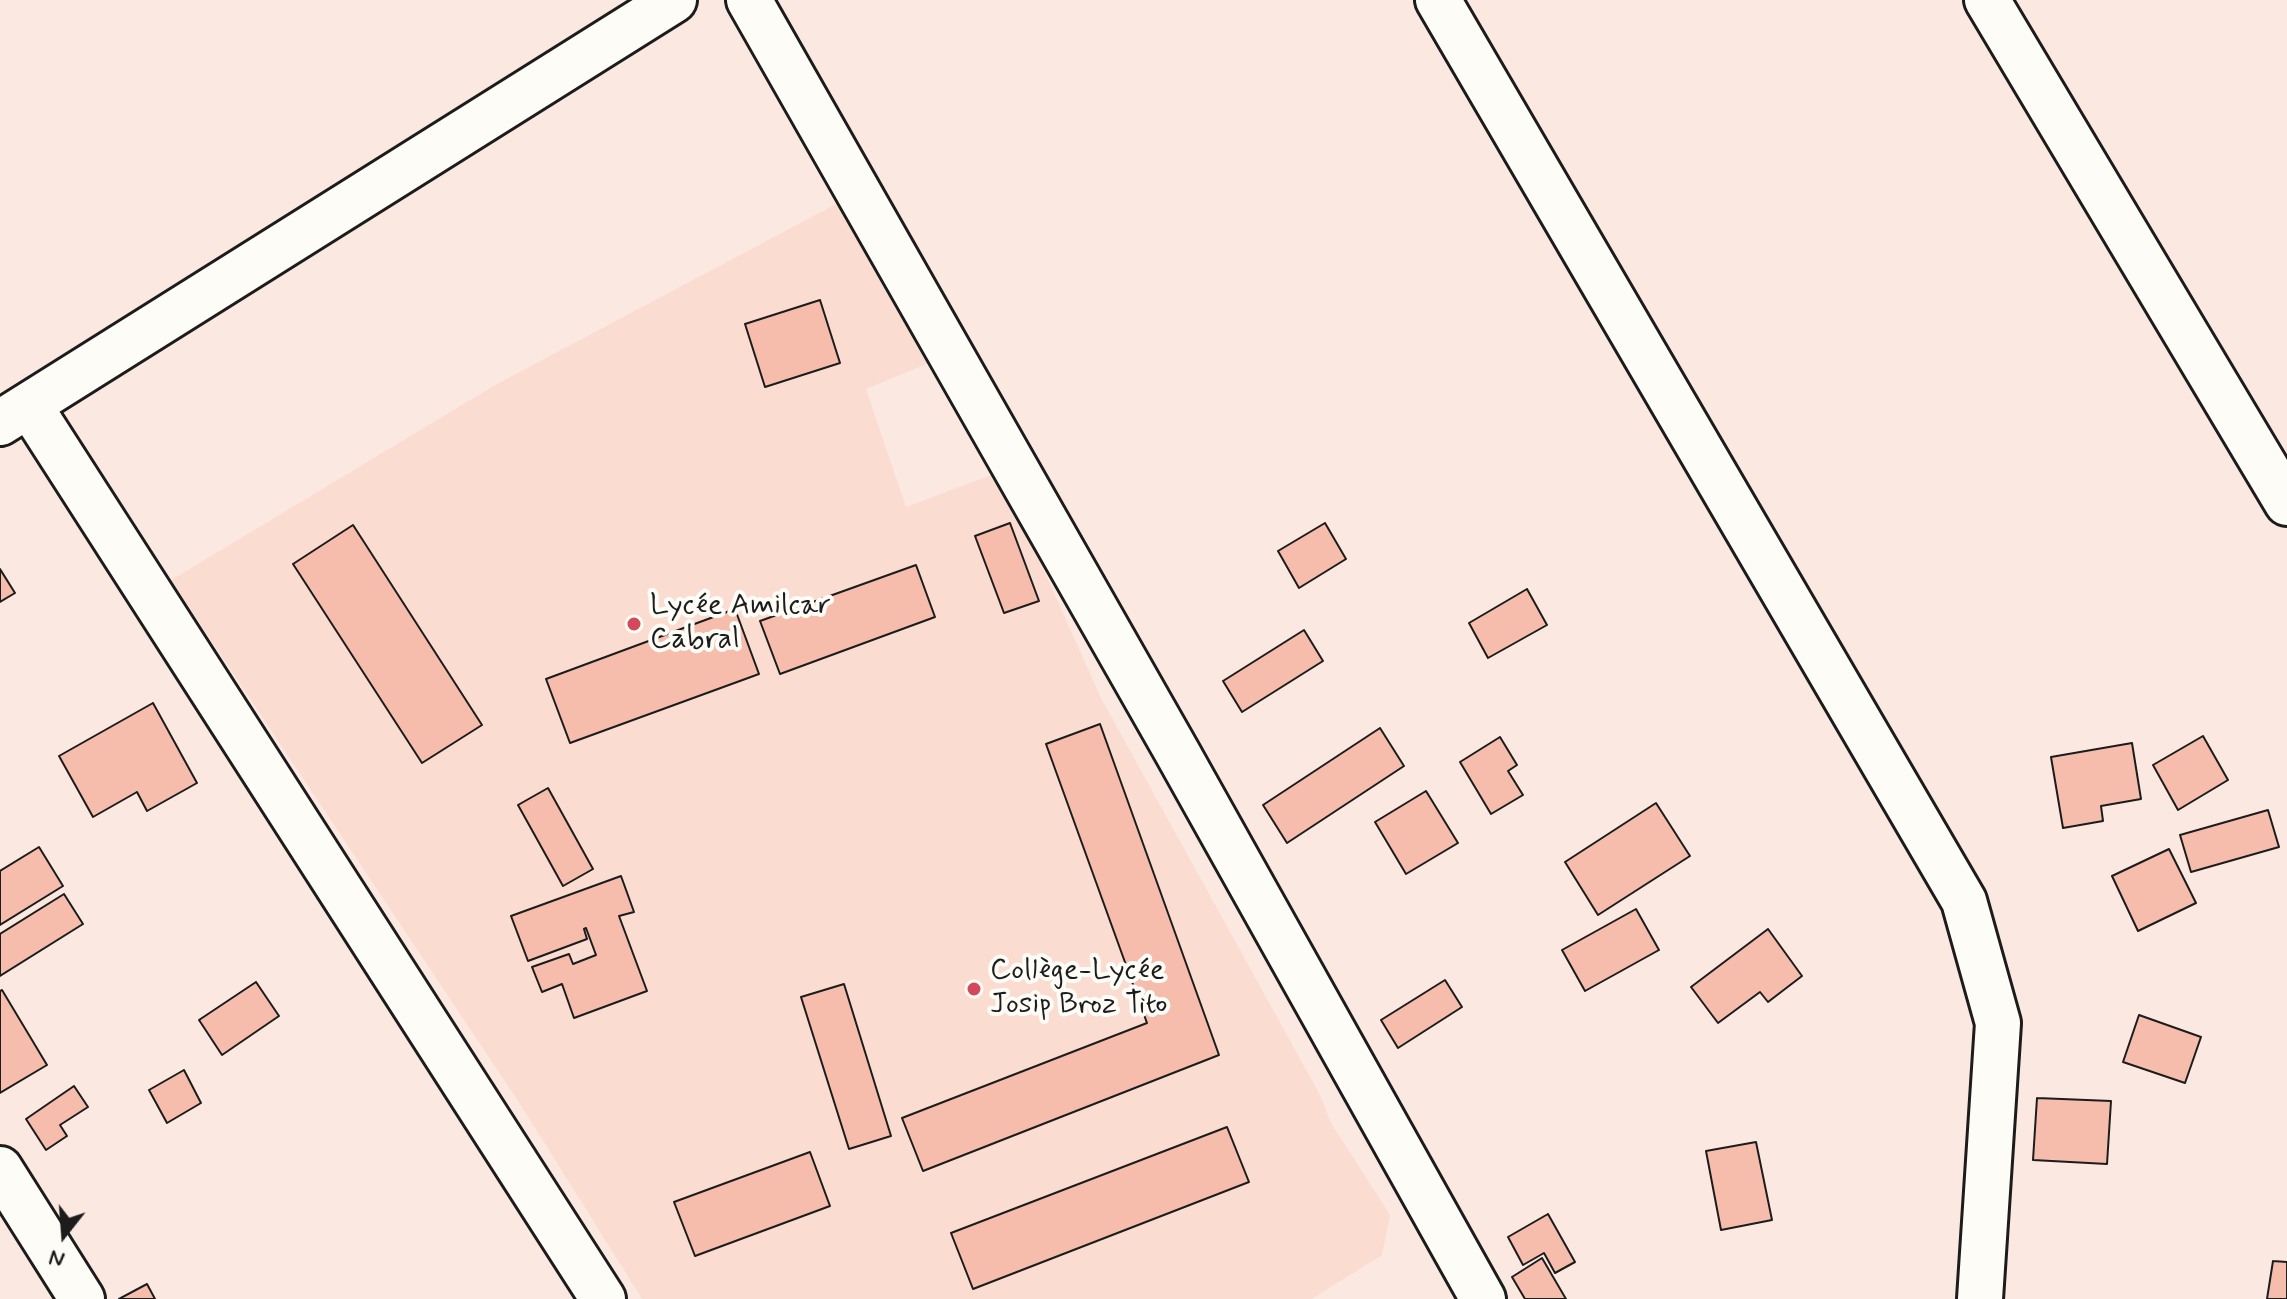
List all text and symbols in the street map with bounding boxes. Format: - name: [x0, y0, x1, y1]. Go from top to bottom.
- place label: Lycée Amilcar Cabral: [650, 589, 831, 660]
- marker: Lycée Amilcar Cabral: [625, 615, 643, 633]
- place label: Collège-Lycée Josip Broz Tito: [990, 954, 1168, 1024]
- marker: Collège-Lycée Josip Broz Tito: [965, 980, 983, 998]
- north arrow: [24, 1195, 104, 1275]
- text: N: [46, 1242, 68, 1273]

